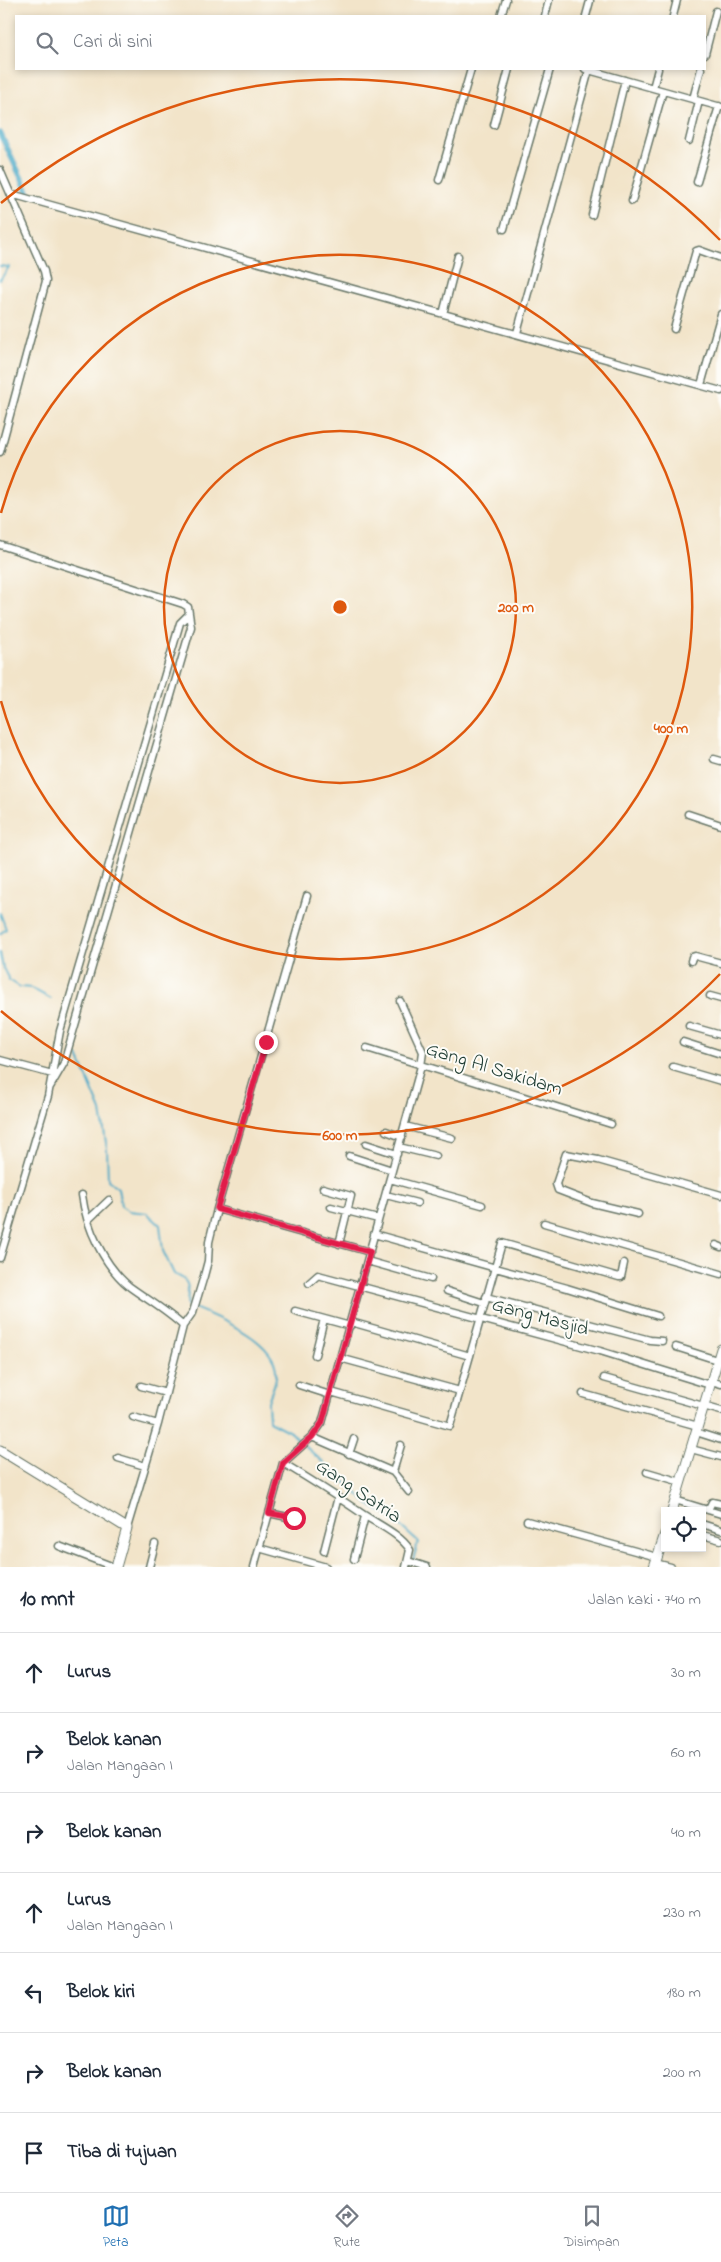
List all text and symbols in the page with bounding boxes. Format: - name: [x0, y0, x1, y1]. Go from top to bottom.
- search box: [15, 15, 706, 70]
- icon: search: [33, 29, 61, 57]
- text: Cari di sini: [73, 29, 152, 56]
- text: 200 m: [497, 597, 534, 619]
- centre of rings: [331, 598, 349, 616]
- text: 400 m: [653, 718, 689, 740]
- route end: [255, 1031, 278, 1054]
- street label: Gang Al Sakidam: [422, 1035, 566, 1106]
- text: 600 m: [322, 1125, 358, 1147]
- street label: Gang Masjid: [488, 1291, 592, 1346]
- street label: Gang Satria: [309, 1453, 407, 1532]
- route start: [283, 1507, 306, 1530]
- map controls: [661, 1507, 706, 1552]
- button: locate: [661, 1507, 706, 1552]
- text: 10 mnt: [20, 1585, 75, 1615]
- text: Jalan kaki · 740 m: [588, 1588, 701, 1612]
- icon: ahead: [20, 1659, 48, 1687]
- text: Lurus: [67, 1659, 111, 1686]
- text: 30 m: [671, 1661, 701, 1685]
- text: Belok kanan: [67, 1727, 161, 1754]
- icon: right: [20, 1739, 48, 1767]
- text: 60 m: [671, 1741, 701, 1765]
- text: Jalan Mangaan I: [67, 1754, 173, 1778]
- icon: right: [20, 1819, 48, 1847]
- text: Belok kanan: [67, 1819, 161, 1846]
- text: 40 m: [671, 1821, 701, 1845]
- text: Lurus: [67, 1887, 111, 1914]
- icon: ahead: [20, 1899, 48, 1927]
- text: 230 m: [663, 1901, 701, 1925]
- text: Jalan Mangaan I: [67, 1914, 173, 1938]
- icon: left: [20, 1979, 48, 2007]
- text: Belok kiri: [67, 1979, 135, 2006]
- text: 180 m: [667, 1981, 701, 2005]
- icon: right: [20, 2059, 48, 2087]
- text: Belok kanan: [67, 2059, 161, 2086]
- text: 200 m: [663, 2061, 701, 2085]
- icon: arrive: [20, 2139, 48, 2167]
- text: Tiba di tujuan: [67, 2139, 177, 2166]
- tab: Peta: [102, 2202, 130, 2253]
- tab: Rute: [333, 2202, 361, 2253]
- tab: Disimpan: [564, 2202, 619, 2253]

